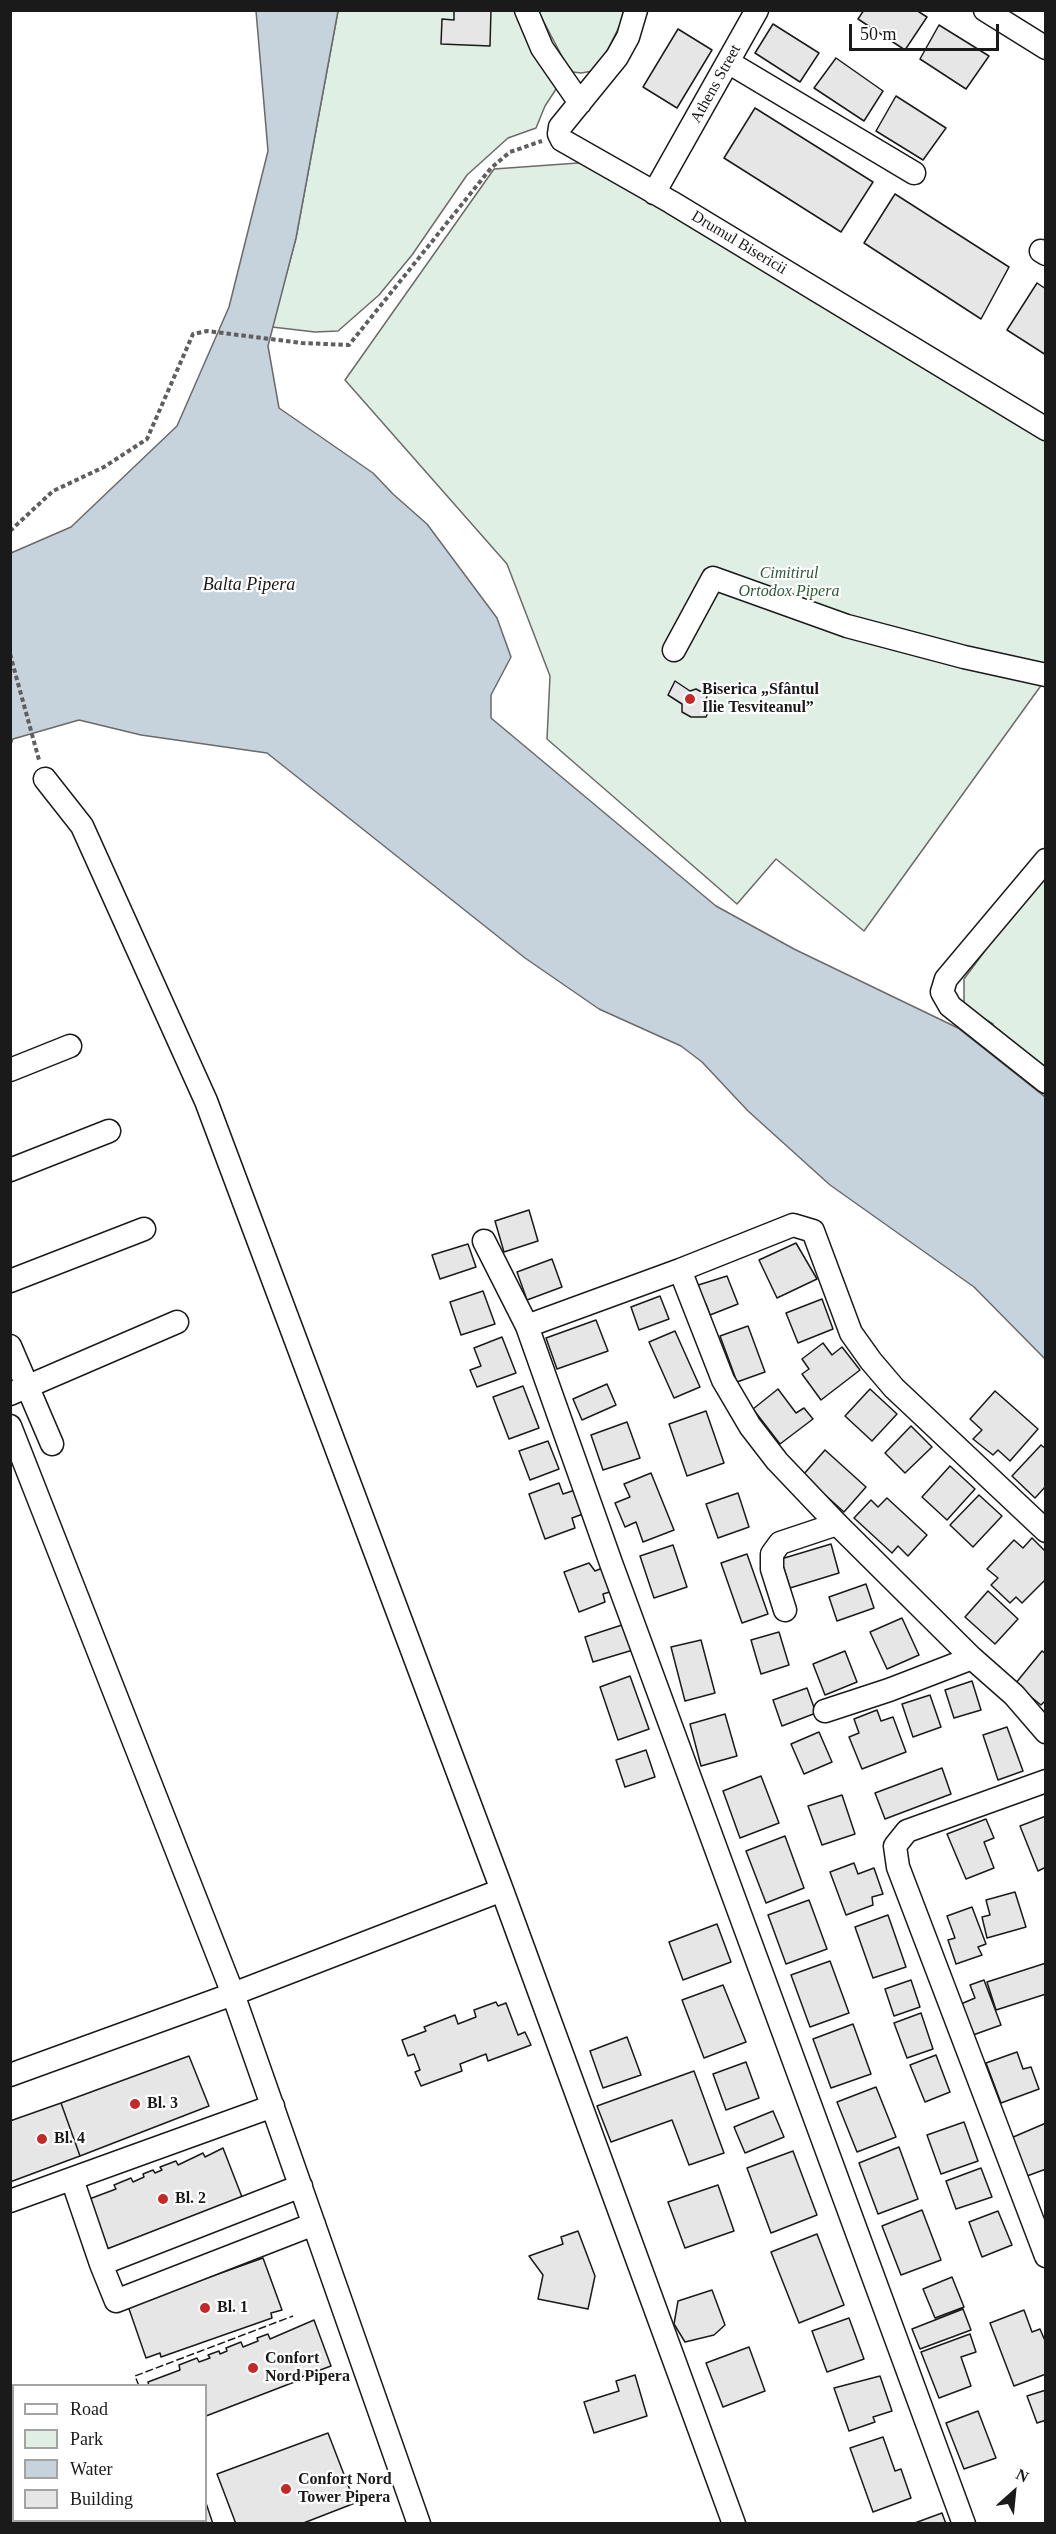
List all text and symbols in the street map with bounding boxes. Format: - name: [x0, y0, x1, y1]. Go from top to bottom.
- scale bar: [852, 12, 1002, 50]
- text: 50 m: [860, 24, 897, 44]
- street label: Athens Street: [687, 41, 745, 127]
- street label: Drumul Bisericii: [688, 207, 790, 279]
- park label: Cimitirul Ortodox Pipera: [739, 564, 839, 602]
- water label: Balta Pipera: [203, 574, 295, 596]
- place label: Biserica „Sfântul Ilie Tesviteanul”: [702, 680, 819, 718]
- marker: Biserica „Sfântul Ilie Tesviteanul”: [683, 692, 697, 706]
- place label: Bl. 3: [147, 2094, 178, 2114]
- marker: Bl. 3: [128, 2097, 142, 2111]
- place label: Bl. 4: [54, 2129, 85, 2149]
- marker: Bl. 4: [35, 2132, 49, 2146]
- place label: Bl. 2: [175, 2189, 206, 2209]
- marker: Bl. 2: [156, 2192, 170, 2206]
- place label: Bl. 1: [217, 2298, 248, 2318]
- marker: Bl. 1: [198, 2301, 212, 2315]
- place label: Confort Nord Pipera: [265, 2349, 350, 2387]
- marker: Confort Nord Pipera: [246, 2361, 260, 2375]
- legend: [12, 2384, 207, 2522]
- text: Road: [70, 2399, 108, 2419]
- text: Park: [70, 2429, 103, 2449]
- text: Water: [70, 2459, 113, 2479]
- north arrow: [984, 2462, 1044, 2522]
- text: N: [1013, 2465, 1031, 2486]
- place label: Confort Nord Tower Pipera: [298, 2470, 392, 2508]
- marker: Confort Nord Tower Pipera: [279, 2482, 293, 2496]
- text: Building: [70, 2489, 133, 2509]

